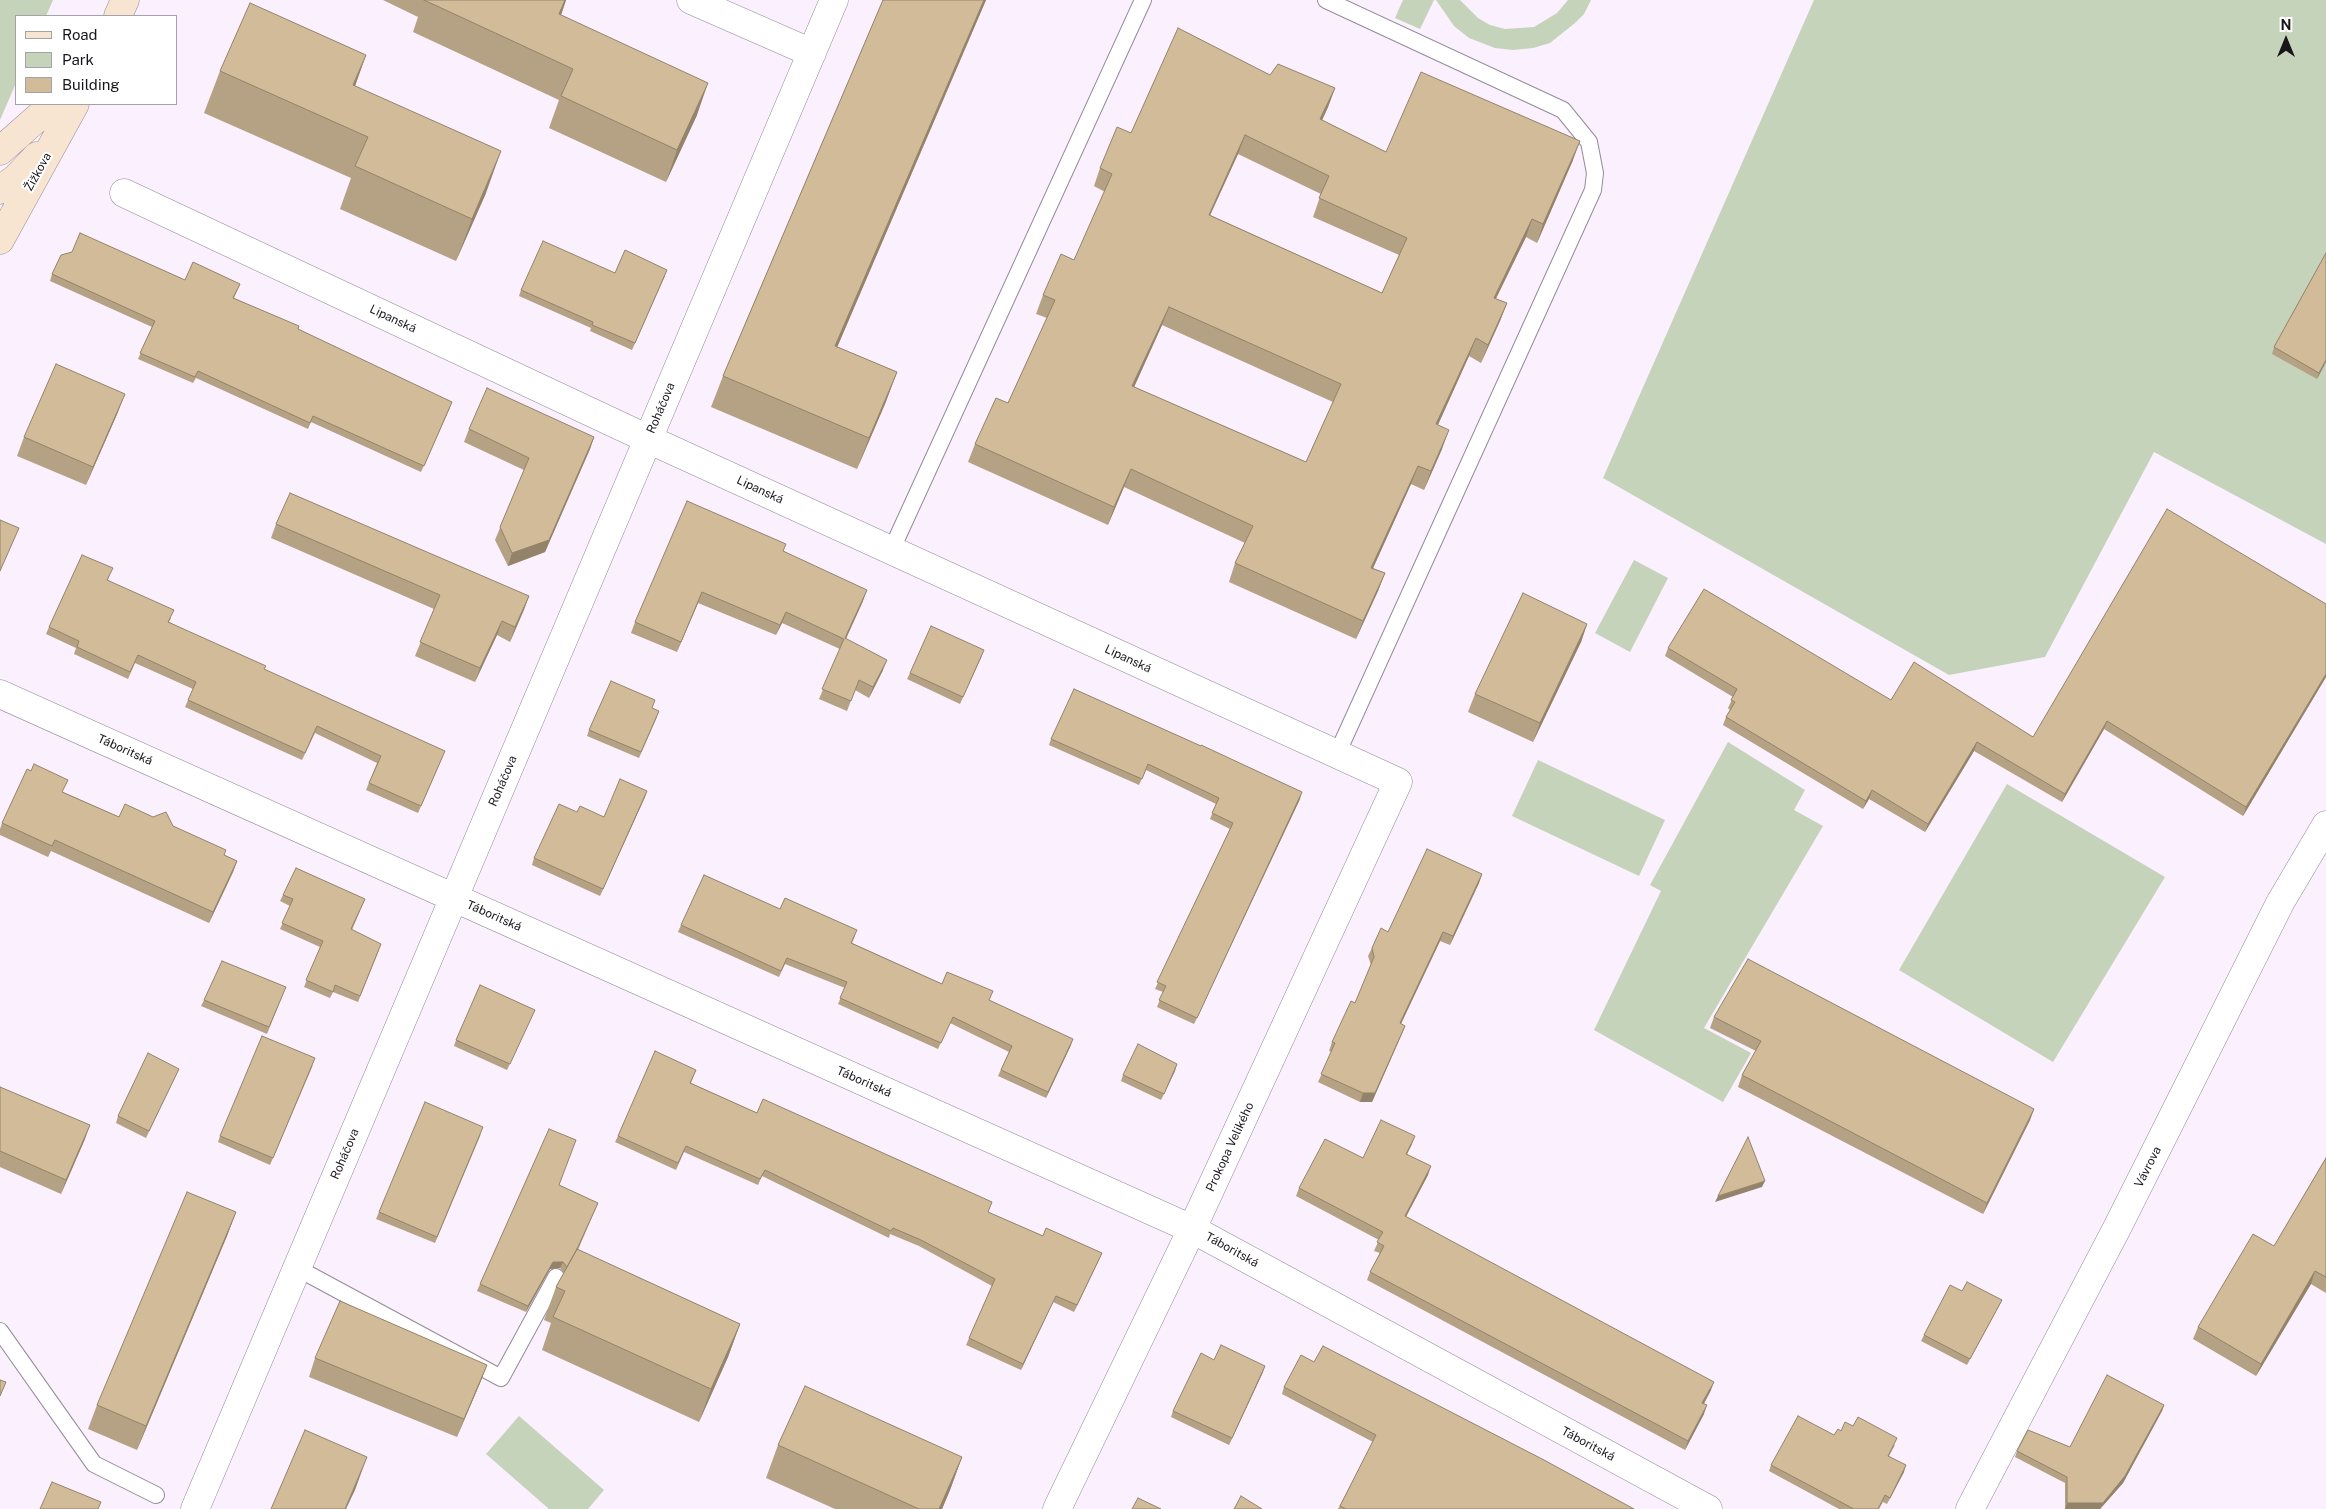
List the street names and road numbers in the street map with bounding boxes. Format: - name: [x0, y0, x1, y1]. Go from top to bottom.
- street label: Žižkova: [22, 150, 54, 194]
- street label: Lipanská: [367, 302, 419, 336]
- street label: Roháčova: [644, 380, 678, 436]
- street label: Lipanská: [734, 473, 786, 507]
- street label: Lipanská: [1102, 642, 1154, 676]
- street label: Táboritská: [95, 732, 155, 768]
- street label: Roháčova: [486, 753, 520, 809]
- street label: Táboritská: [464, 898, 524, 934]
- street label: Táboritská: [834, 1064, 894, 1100]
- street label: Prokopa Velikého: [1203, 1100, 1257, 1194]
- street label: Roháčova: [328, 1126, 362, 1182]
- street label: Vávrova: [2132, 1144, 2164, 1190]
- street label: Táboritská: [1203, 1230, 1261, 1270]
- street label: Táboritská: [1559, 1424, 1617, 1464]

